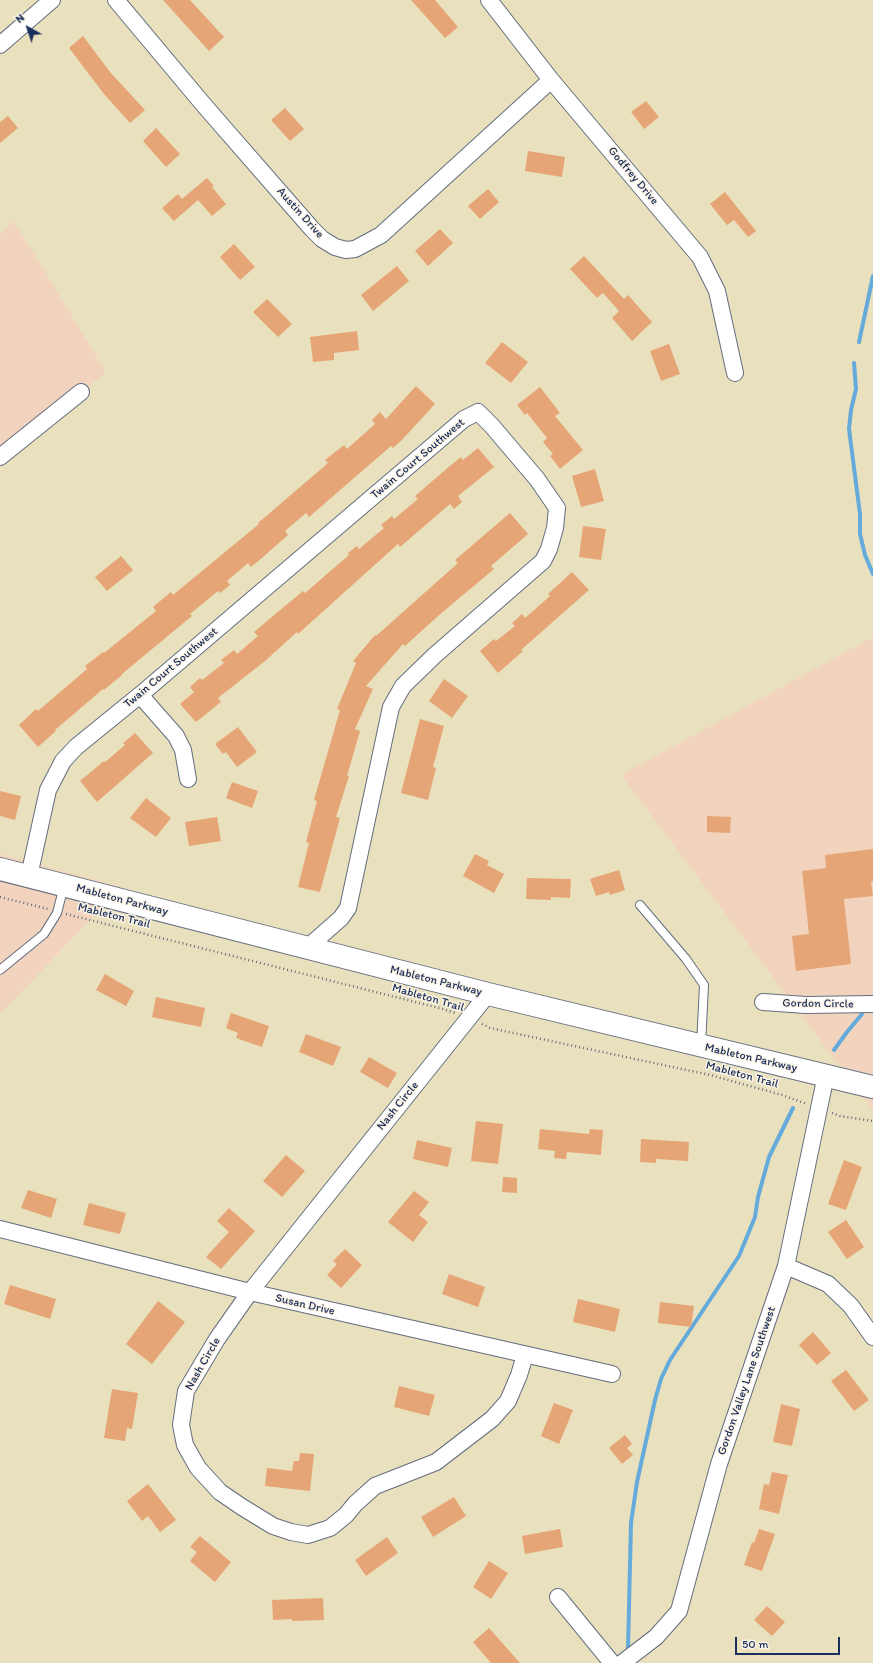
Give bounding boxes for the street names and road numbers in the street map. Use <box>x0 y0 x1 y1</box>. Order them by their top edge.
street label: Godfrey Drive <box>605 144 661 208</box>
street label: Austin Drive <box>273 185 327 241</box>
street label: Twain Court Southwest <box>368 415 468 503</box>
street label: Twain Court Southwest <box>121 624 221 712</box>
street label: Mableton Parkway <box>75 881 169 919</box>
street label: Mableton Trail <box>76 900 152 932</box>
street label: Mableton Parkway <box>388 963 484 999</box>
street label: Mableton Trail <box>390 981 466 1015</box>
street label: Gordon Circle <box>782 996 854 1012</box>
street label: Mableton Parkway <box>703 1040 799 1076</box>
street label: Mableton Trail <box>704 1058 780 1092</box>
street label: Nash Circle <box>374 1079 422 1133</box>
street label: Susan Drive <box>274 1291 336 1319</box>
street label: Gordon Valley Lane Southwest <box>715 1305 779 1457</box>
street label: Nash Circle <box>182 1335 224 1393</box>

